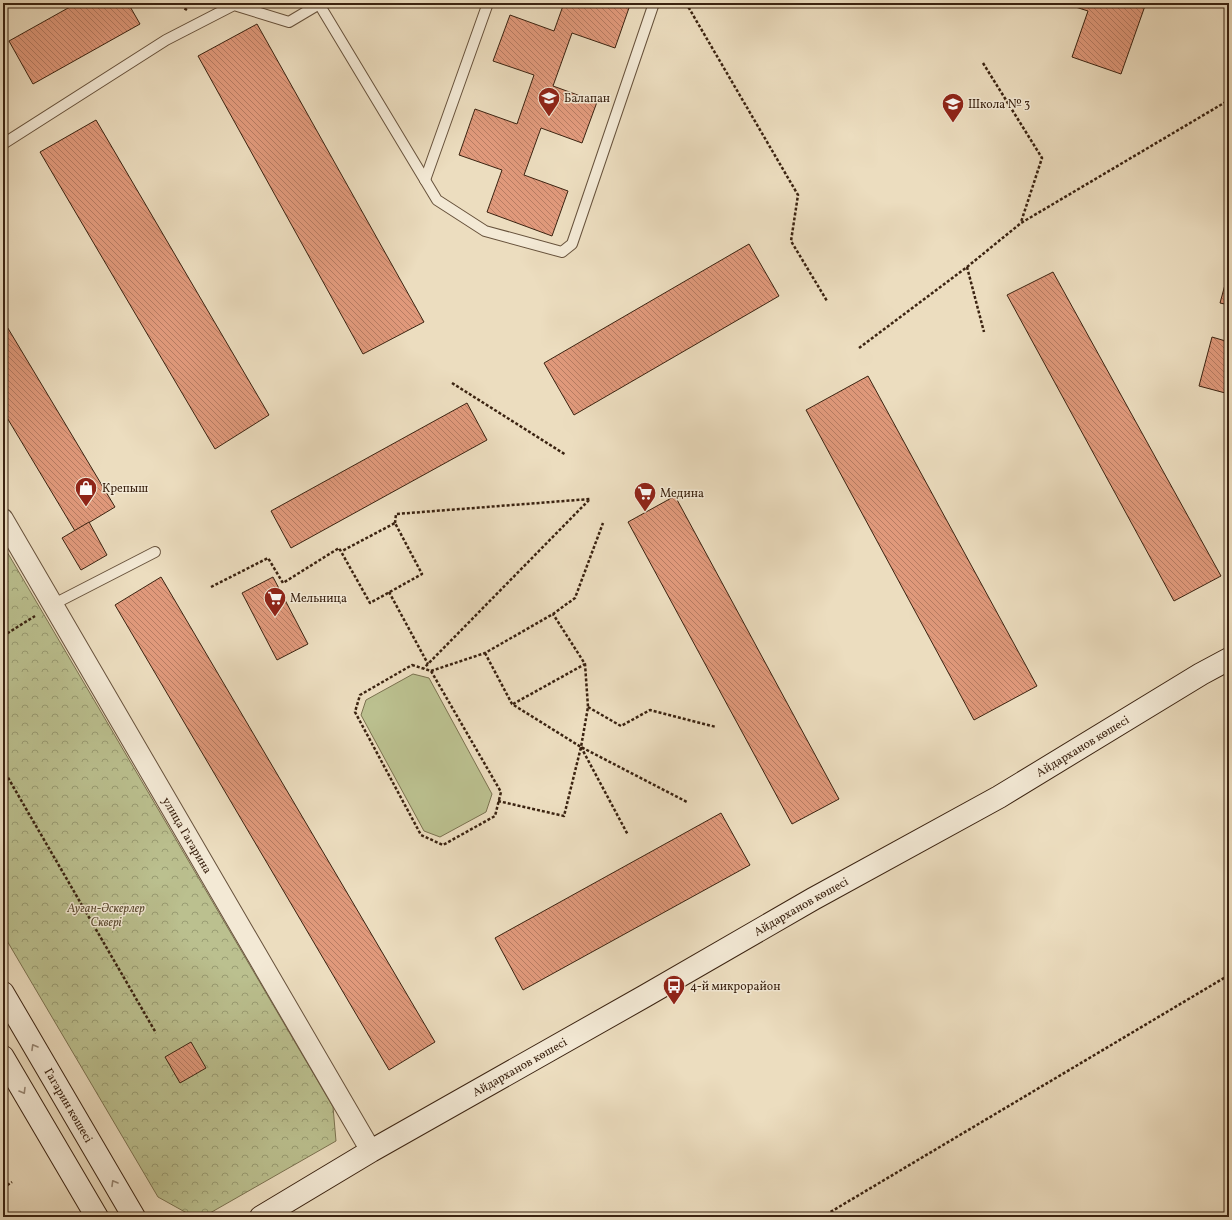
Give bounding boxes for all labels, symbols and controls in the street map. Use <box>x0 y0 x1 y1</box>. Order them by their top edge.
school or university icon: Балапан <box>536 85 562 118</box>
place label: Балапан <box>564 91 610 107</box>
school or university icon: Школа № 3 <box>940 91 966 124</box>
place label: Школа № 3 <box>968 97 1030 113</box>
shop icon: Крепыш <box>73 475 99 508</box>
supermarket icon: Медина <box>632 480 658 513</box>
place label: Крепыш <box>102 481 148 497</box>
place label: Медина <box>660 486 704 502</box>
supermarket icon: Мельница <box>262 585 288 618</box>
place label: Мельница <box>290 591 347 607</box>
street label: Айдарханов көшесі <box>1033 712 1133 782</box>
street label: улица Гагарина <box>158 795 215 877</box>
street label: Айдарханов көшесі <box>751 874 852 940</box>
park label: Ауған-Әскерлер Сквері <box>66 901 145 931</box>
bus stop icon: 4-й микрорайон <box>661 973 687 1006</box>
place label: 4-й микрорайон <box>690 979 780 995</box>
street label: Айдарханов көшесі <box>470 1034 571 1101</box>
one-way arrow <box>32 1044 39 1051</box>
street label: Гагарин көшесі <box>40 1065 96 1146</box>
one-way arrow <box>18 1087 25 1094</box>
one-way arrow <box>112 1180 119 1187</box>

